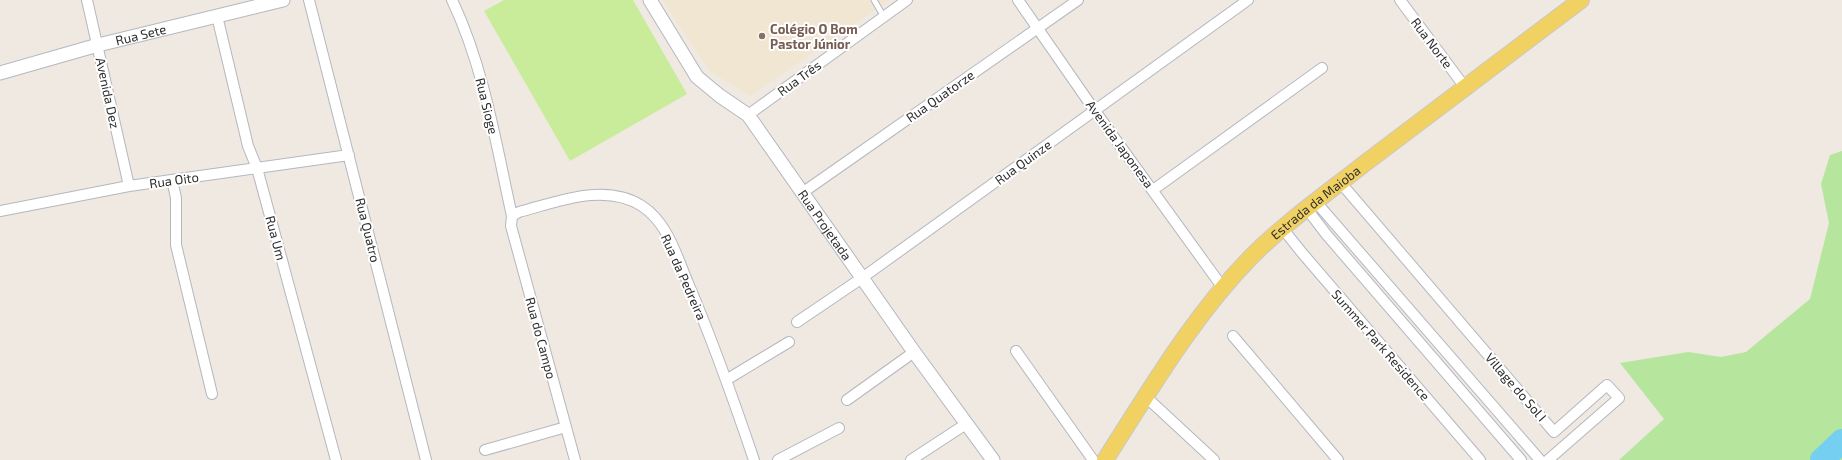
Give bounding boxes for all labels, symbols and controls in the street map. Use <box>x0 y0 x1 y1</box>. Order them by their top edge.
street label: Rua Norte <box>1408 15 1456 71</box>
street label: Rua Sete <box>114 21 168 48</box>
place label: Colégio O Bom Pastor Júnior <box>770 21 858 52</box>
marker: Colégio O Bom Pastor Júnior <box>757 31 767 41</box>
street label: Avenida Dez <box>93 56 123 130</box>
street label: Rua Três <box>774 57 824 99</box>
street label: Rua Quatorze <box>903 67 977 125</box>
street label: Rua Sioge <box>472 76 502 136</box>
street label: Avenida Japonesa <box>1083 97 1157 191</box>
street label: Rua Quinze <box>992 136 1054 188</box>
street label: Estrada da Maioba <box>1267 162 1363 243</box>
street label: Rua Oito <box>148 169 200 191</box>
street label: Rua Projetada <box>795 186 855 263</box>
street label: Rua Quatro <box>352 196 384 264</box>
street label: Rua Um <box>262 214 290 262</box>
street label: Rua da Pedreira <box>658 231 710 323</box>
street label: Summer Park Residence <box>1328 286 1434 404</box>
street label: Rua do Campo <box>522 295 560 381</box>
street label: Village do Sol I <box>1482 350 1550 424</box>

